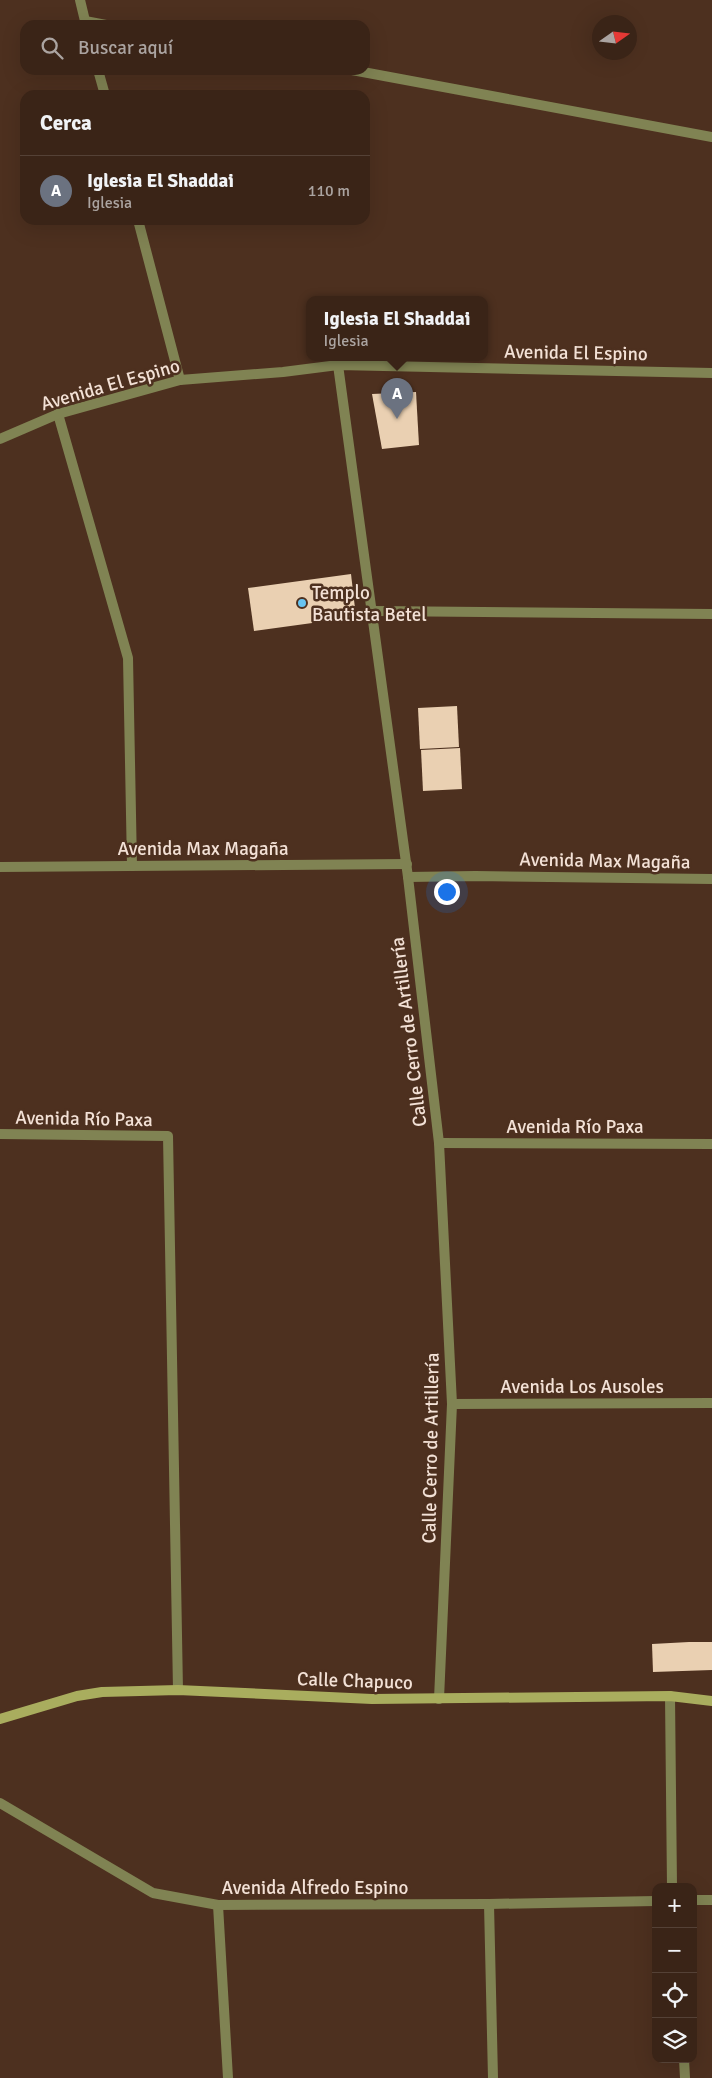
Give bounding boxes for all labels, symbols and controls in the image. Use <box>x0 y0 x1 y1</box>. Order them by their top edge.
north arrow <box>592 15 637 60</box>
search box <box>20 20 370 75</box>
icon: search <box>38 34 66 62</box>
text: Buscar aquí <box>78 36 173 60</box>
text: Cerca <box>40 110 92 136</box>
text: Iglesia El Shaddai <box>87 169 234 193</box>
text: A <box>51 181 61 201</box>
text: 110 m <box>308 181 350 201</box>
text: Iglesia <box>87 193 132 213</box>
popup <box>306 296 488 361</box>
text: Iglesia El Shaddai <box>324 307 471 331</box>
text: Iglesia <box>324 331 369 351</box>
street label: Avenida El Espino <box>504 340 648 366</box>
street label: Avenida El Espino <box>38 354 183 416</box>
pin: A <box>381 378 413 419</box>
place label: Templo Bautista Betel <box>312 581 427 627</box>
marker: Templo Bautista Betel <box>296 597 308 609</box>
street label: Avenida Max Magaña <box>117 837 289 861</box>
street label: Avenida Max Magaña <box>519 848 691 874</box>
your location <box>434 879 460 905</box>
street label: Calle Cerro de Artillería <box>385 936 433 1128</box>
street label: Avenida Río Paxa <box>15 1106 153 1132</box>
street label: Avenida Río Paxa <box>506 1115 644 1139</box>
street label: Calle Cerro de Artillería <box>417 1352 445 1544</box>
street label: Avenida Los Ausoles <box>500 1375 664 1399</box>
street label: Calle Chapuco <box>297 1667 413 1695</box>
street label: Avenida Alfredo Espino <box>222 1876 409 1900</box>
map controls <box>652 1883 697 2063</box>
button: + <box>652 1883 697 1928</box>
button: − <box>652 1928 697 1973</box>
button: locate <box>652 1973 697 2018</box>
button: layers <box>652 2018 697 2063</box>

